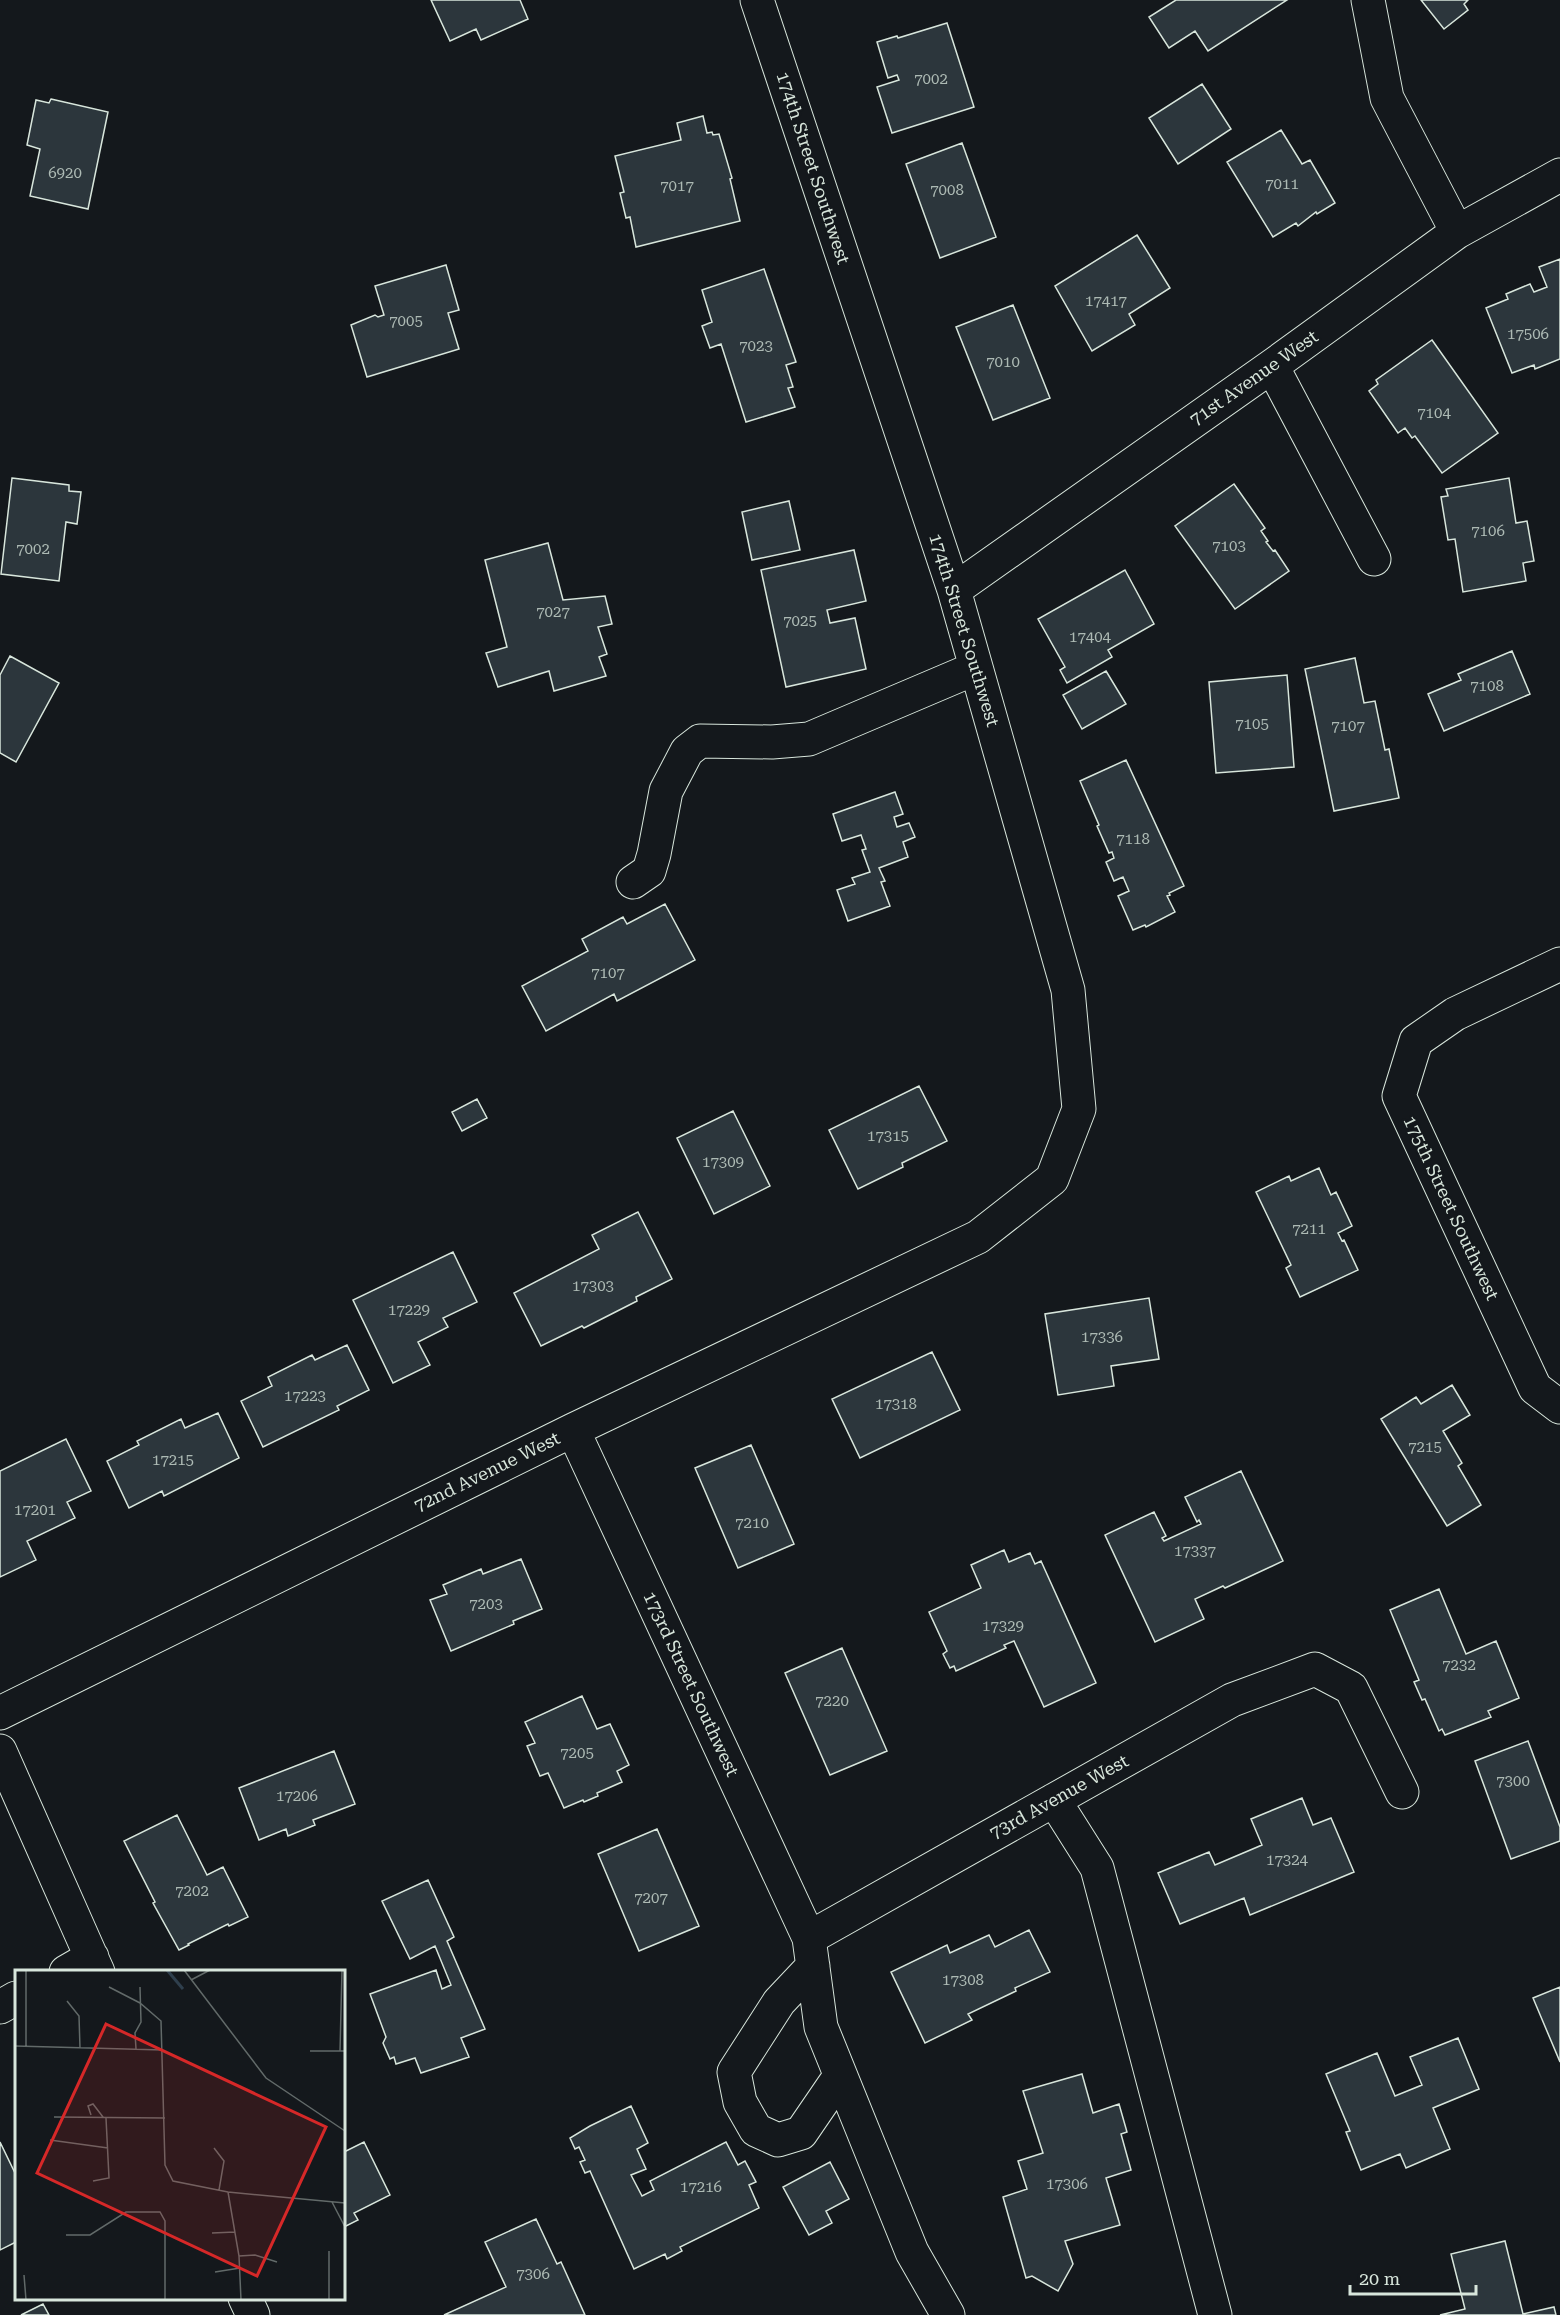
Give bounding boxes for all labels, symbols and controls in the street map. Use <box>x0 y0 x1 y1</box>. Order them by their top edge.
street label: 174th Street Southwest <box>772 69 855 267</box>
house number: 7002 <box>914 70 948 88</box>
house number: 6920 <box>48 164 82 182</box>
house number: 7011 <box>1265 175 1299 193</box>
house number: 7017 <box>660 177 694 195</box>
house number: 7008 <box>930 181 964 199</box>
house number: 17417 <box>1085 292 1127 310</box>
house number: 7005 <box>389 312 423 330</box>
street label: 71st Avenue West <box>1186 325 1322 430</box>
house number: 17506 <box>1507 325 1549 343</box>
house number: 7023 <box>739 337 773 355</box>
house number: 7010 <box>986 353 1020 371</box>
house number: 7104 <box>1417 404 1451 422</box>
house number: 7106 <box>1471 522 1505 540</box>
street label: 174th Street Southwest <box>925 531 1004 729</box>
house number: 7103 <box>1212 537 1246 555</box>
house number: 7002 <box>16 540 50 558</box>
house number: 7027 <box>536 603 570 621</box>
house number: 7025 <box>783 612 817 630</box>
house number: 17404 <box>1069 628 1112 646</box>
house number: 7108 <box>1470 677 1504 695</box>
house number: 7105 <box>1235 715 1269 733</box>
house number: 7107 <box>1331 717 1365 735</box>
house number: 7118 <box>1116 830 1150 848</box>
house number: 7107 <box>591 964 625 982</box>
street label: 175th Street Southwest <box>1399 1112 1504 1304</box>
house number: 17315 <box>867 1127 909 1145</box>
house number: 17309 <box>702 1153 744 1171</box>
house number: 7211 <box>1292 1220 1326 1238</box>
house number: 17303 <box>572 1277 614 1295</box>
house number: 17229 <box>388 1301 430 1319</box>
house number: 17336 <box>1081 1328 1123 1346</box>
house number: 17223 <box>284 1387 326 1405</box>
house number: 17318 <box>875 1395 917 1413</box>
street label: 72nd Avenue West <box>410 1427 563 1516</box>
house number: 7215 <box>1408 1438 1442 1456</box>
house number: 17215 <box>152 1451 194 1469</box>
house number: 17201 <box>14 1501 56 1519</box>
house number: 7210 <box>735 1514 769 1532</box>
house number: 17337 <box>1174 1542 1216 1560</box>
street label: 173rd Street Southwest <box>639 1588 744 1780</box>
house number: 7203 <box>469 1595 503 1613</box>
house number: 17329 <box>982 1617 1024 1635</box>
house number: 7232 <box>1442 1656 1476 1674</box>
house number: 7220 <box>815 1692 849 1710</box>
house number: 7205 <box>560 1744 594 1762</box>
street label: 73rd Avenue West <box>986 1750 1132 1843</box>
house number: 7300 <box>1496 1772 1530 1790</box>
house number: 17206 <box>276 1787 318 1805</box>
house number: 17324 <box>1266 1851 1309 1869</box>
house number: 7202 <box>175 1882 209 1900</box>
house number: 7207 <box>634 1889 668 1907</box>
inset map <box>15 1970 345 2300</box>
house number: 17308 <box>942 1971 984 1989</box>
house number: 17306 <box>1046 2175 1088 2193</box>
house number: 17216 <box>680 2178 722 2196</box>
scale bar <box>1350 2258 1476 2296</box>
house number: 7306 <box>516 2265 550 2283</box>
text: 20 m <box>1359 2268 1400 2289</box>

